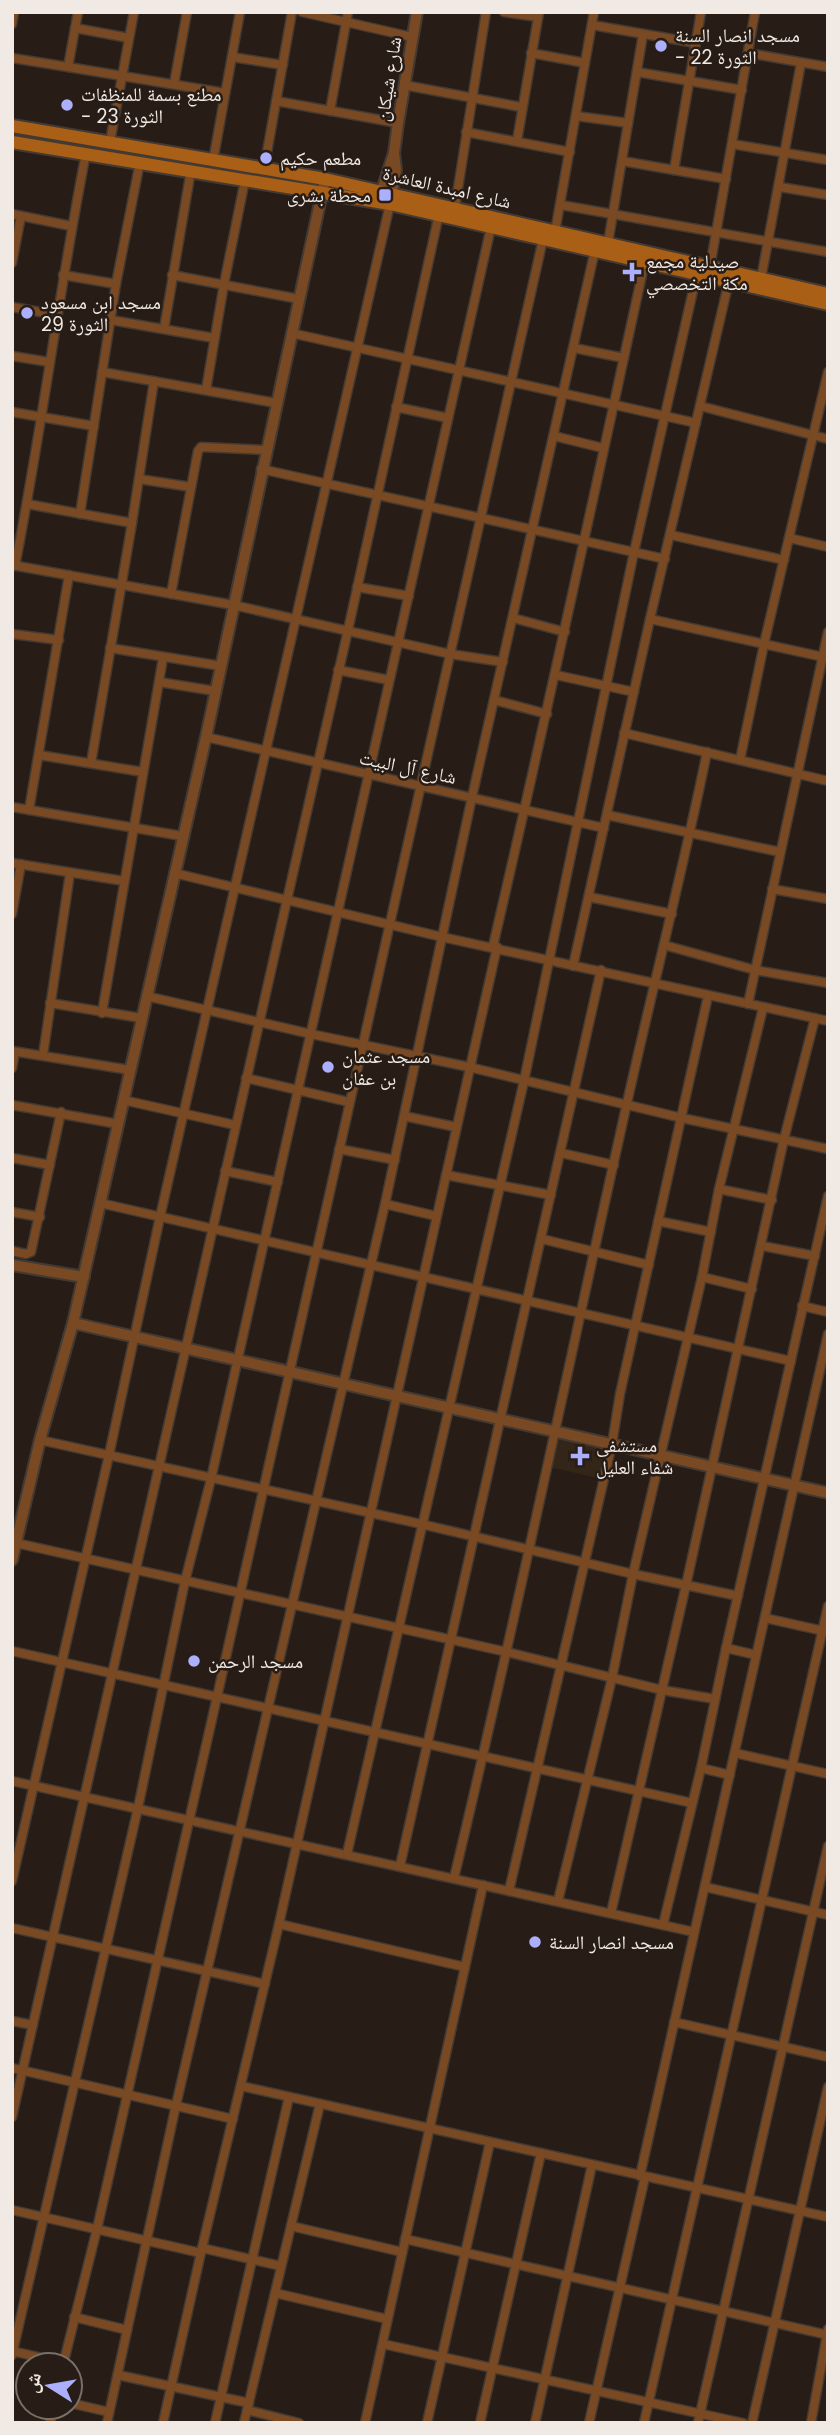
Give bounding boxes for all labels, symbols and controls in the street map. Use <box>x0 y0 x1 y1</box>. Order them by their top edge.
place label: مسجد انصار السنة - الثورة 22 <box>675 22 800 71</box>
street label: شارع شيكان <box>368 35 408 123</box>
marker: مسجد انصار السنة - الثورة 22 <box>653 38 669 54</box>
place label: مطنع بسمة للمنظفات - الثورة 23 <box>81 81 222 130</box>
marker: مطنع بسمة للمنظفات - الثورة 23 <box>59 97 75 113</box>
place label: مطعم حكيم <box>280 145 361 172</box>
marker: مطعم حكيم <box>258 150 274 166</box>
street label: شارع امبدة العاشرة <box>380 160 514 215</box>
place label: محطة بشرى <box>287 182 371 209</box>
marker: محطة بشرى <box>377 187 393 203</box>
place label: صيدلية مجمع مكة التخصصي <box>646 248 748 299</box>
marker: صيدلية مجمع مكة التخصصي <box>624 264 640 280</box>
place label: مسجد ابن مسعود الثورة 29 <box>41 289 161 338</box>
marker: مسجد ابن مسعود الثورة 29 <box>19 305 35 321</box>
street label: شارع آل البيت <box>357 744 459 791</box>
place label: مسجد عثمان بن عفان <box>342 1043 430 1092</box>
marker: مسجد عثمان بن عفان <box>320 1059 336 1075</box>
place label: مستشفى شفاء العليل <box>596 1432 673 1481</box>
marker: مستشفى شفاء العليل <box>570 1446 590 1466</box>
place label: مسجد الرحمن <box>208 1648 303 1675</box>
marker: مسجد الرحمن <box>186 1653 202 1669</box>
place label: مسجد انصار السنة <box>549 1929 674 1956</box>
marker: مسجد انصار السنة <box>527 1934 543 1950</box>
north arrow <box>14 2351 84 2421</box>
text: ش <box>18 2370 48 2395</box>

